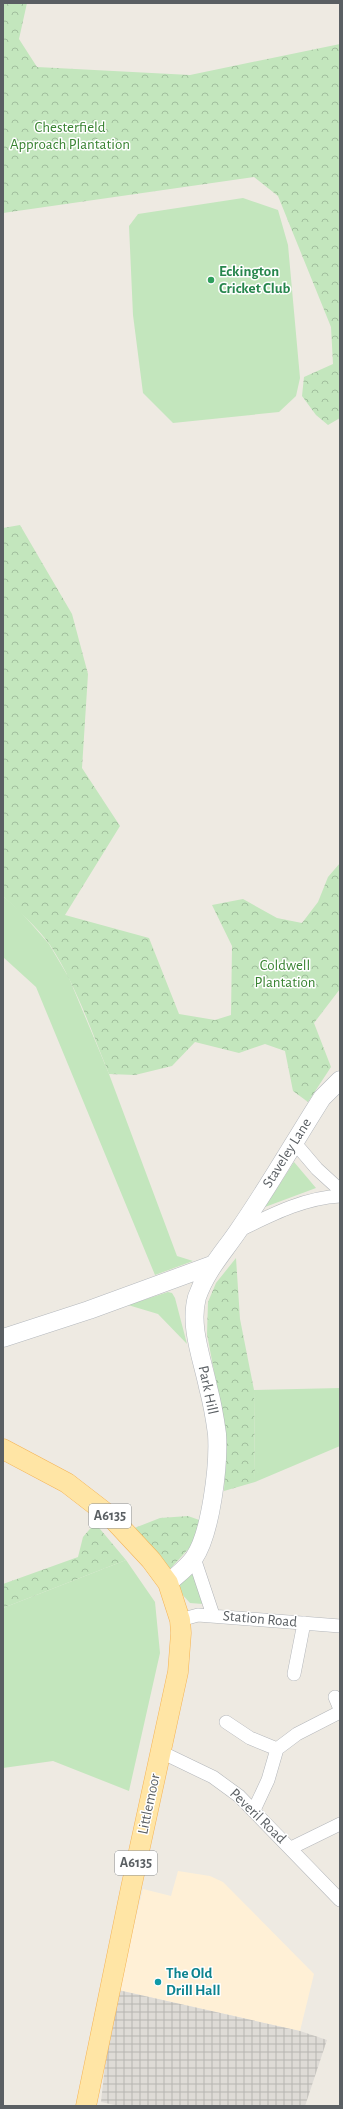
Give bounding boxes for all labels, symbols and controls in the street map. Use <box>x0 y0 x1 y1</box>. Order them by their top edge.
park label: Chesterfield Approach Plantation <box>10 120 130 152</box>
place label: Eckington Cricket Club <box>219 264 291 296</box>
marker: Eckington Cricket Club <box>206 275 216 285</box>
park label: Coldwell Plantation <box>254 958 316 990</box>
street label: Staveley Lane <box>260 1116 314 1190</box>
street label: Park Hill <box>196 1364 220 1416</box>
road number: A6135 <box>89 1504 131 1528</box>
street label: Station Road <box>222 1608 298 1630</box>
street label: Littlemoor <box>135 1772 163 1836</box>
street label: Peveril Road <box>227 1786 289 1846</box>
road number: A6135 <box>115 1851 157 1875</box>
place label: The Old Drill Hall <box>166 1966 220 1998</box>
marker: The Old Drill Hall <box>153 1977 163 1987</box>

